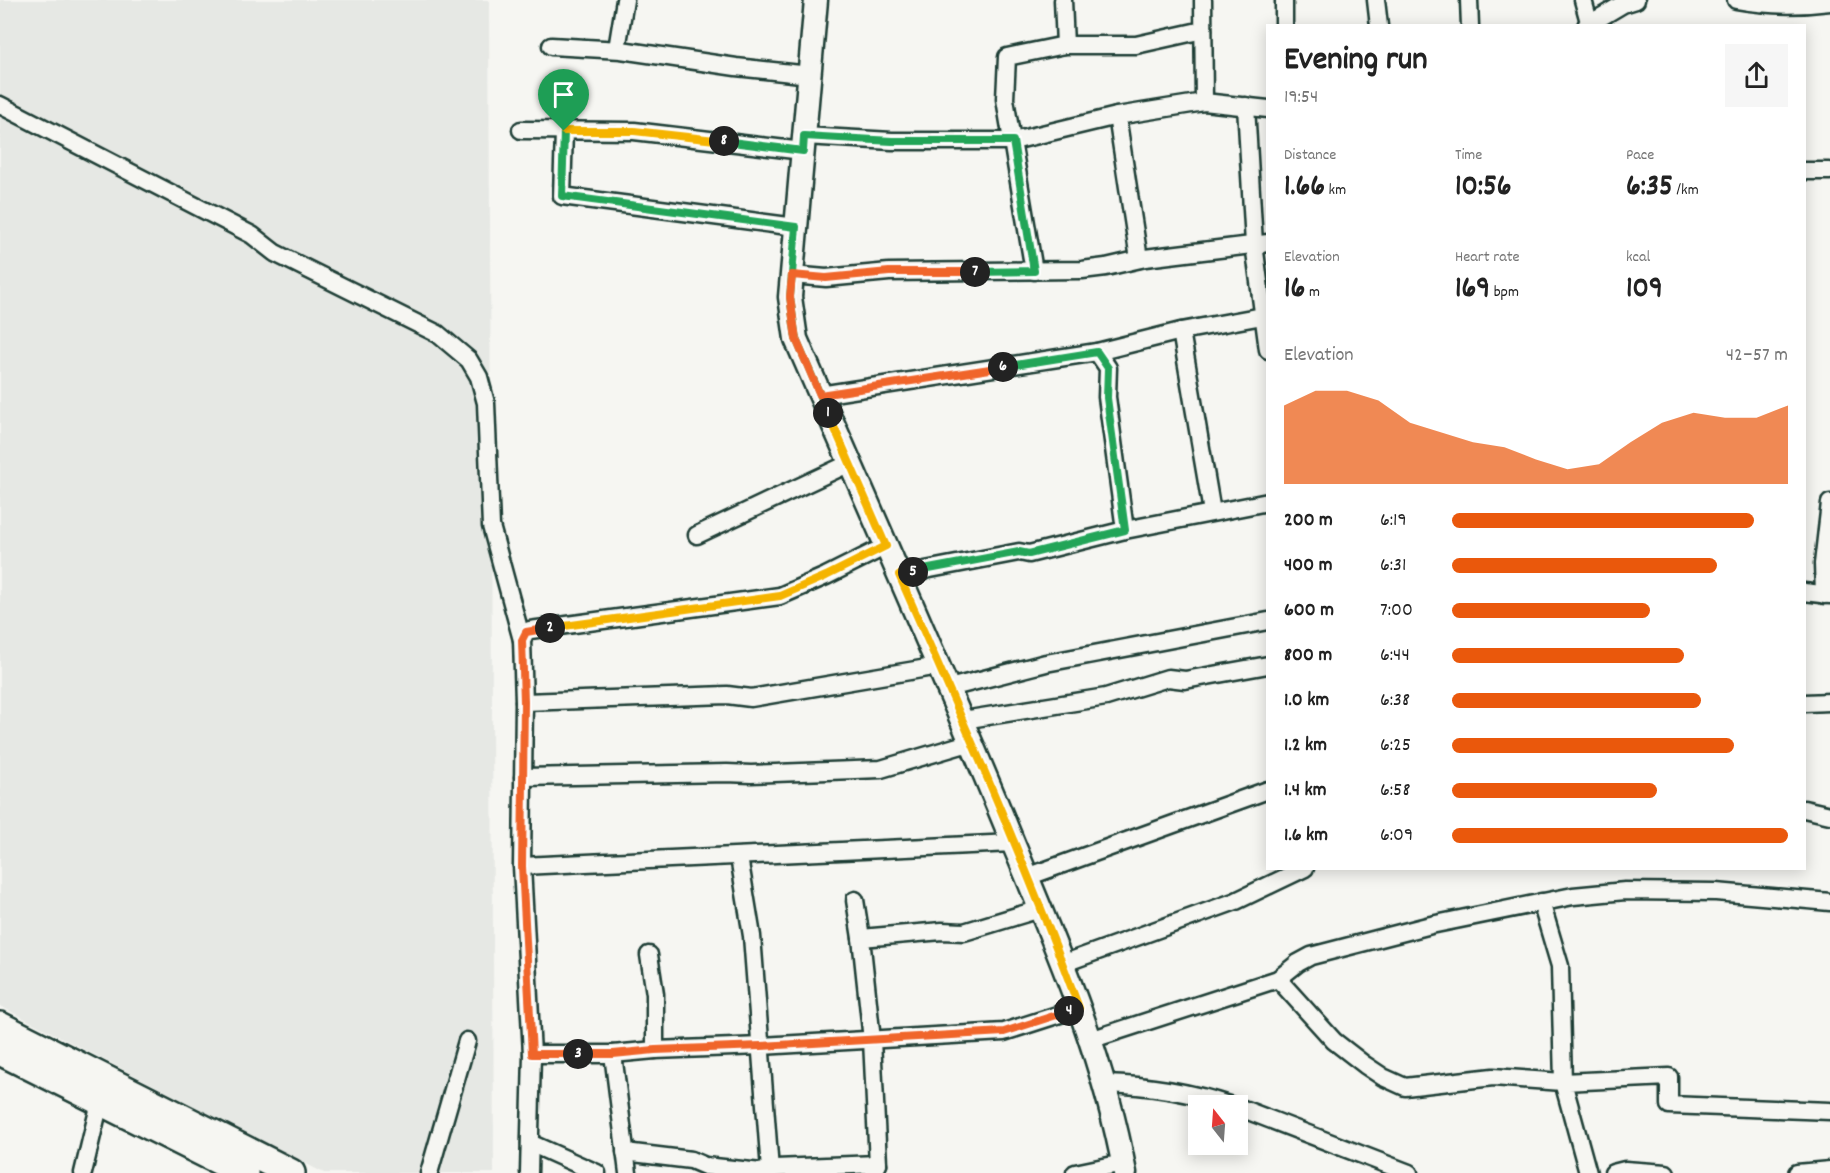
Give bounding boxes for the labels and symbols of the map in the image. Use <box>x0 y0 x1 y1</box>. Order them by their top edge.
pin <box>538 69 589 131</box>
pin: 8 <box>709 126 739 156</box>
pin: 7 <box>960 257 990 287</box>
pin: 6 <box>988 352 1018 382</box>
pin: 1 <box>813 398 843 428</box>
pin: 5 <box>898 557 928 587</box>
pin: 2 <box>535 613 565 643</box>
pin: 4 <box>1054 996 1084 1026</box>
pin: 3 <box>563 1039 593 1069</box>
north arrow <box>1188 1095 1248 1155</box>

